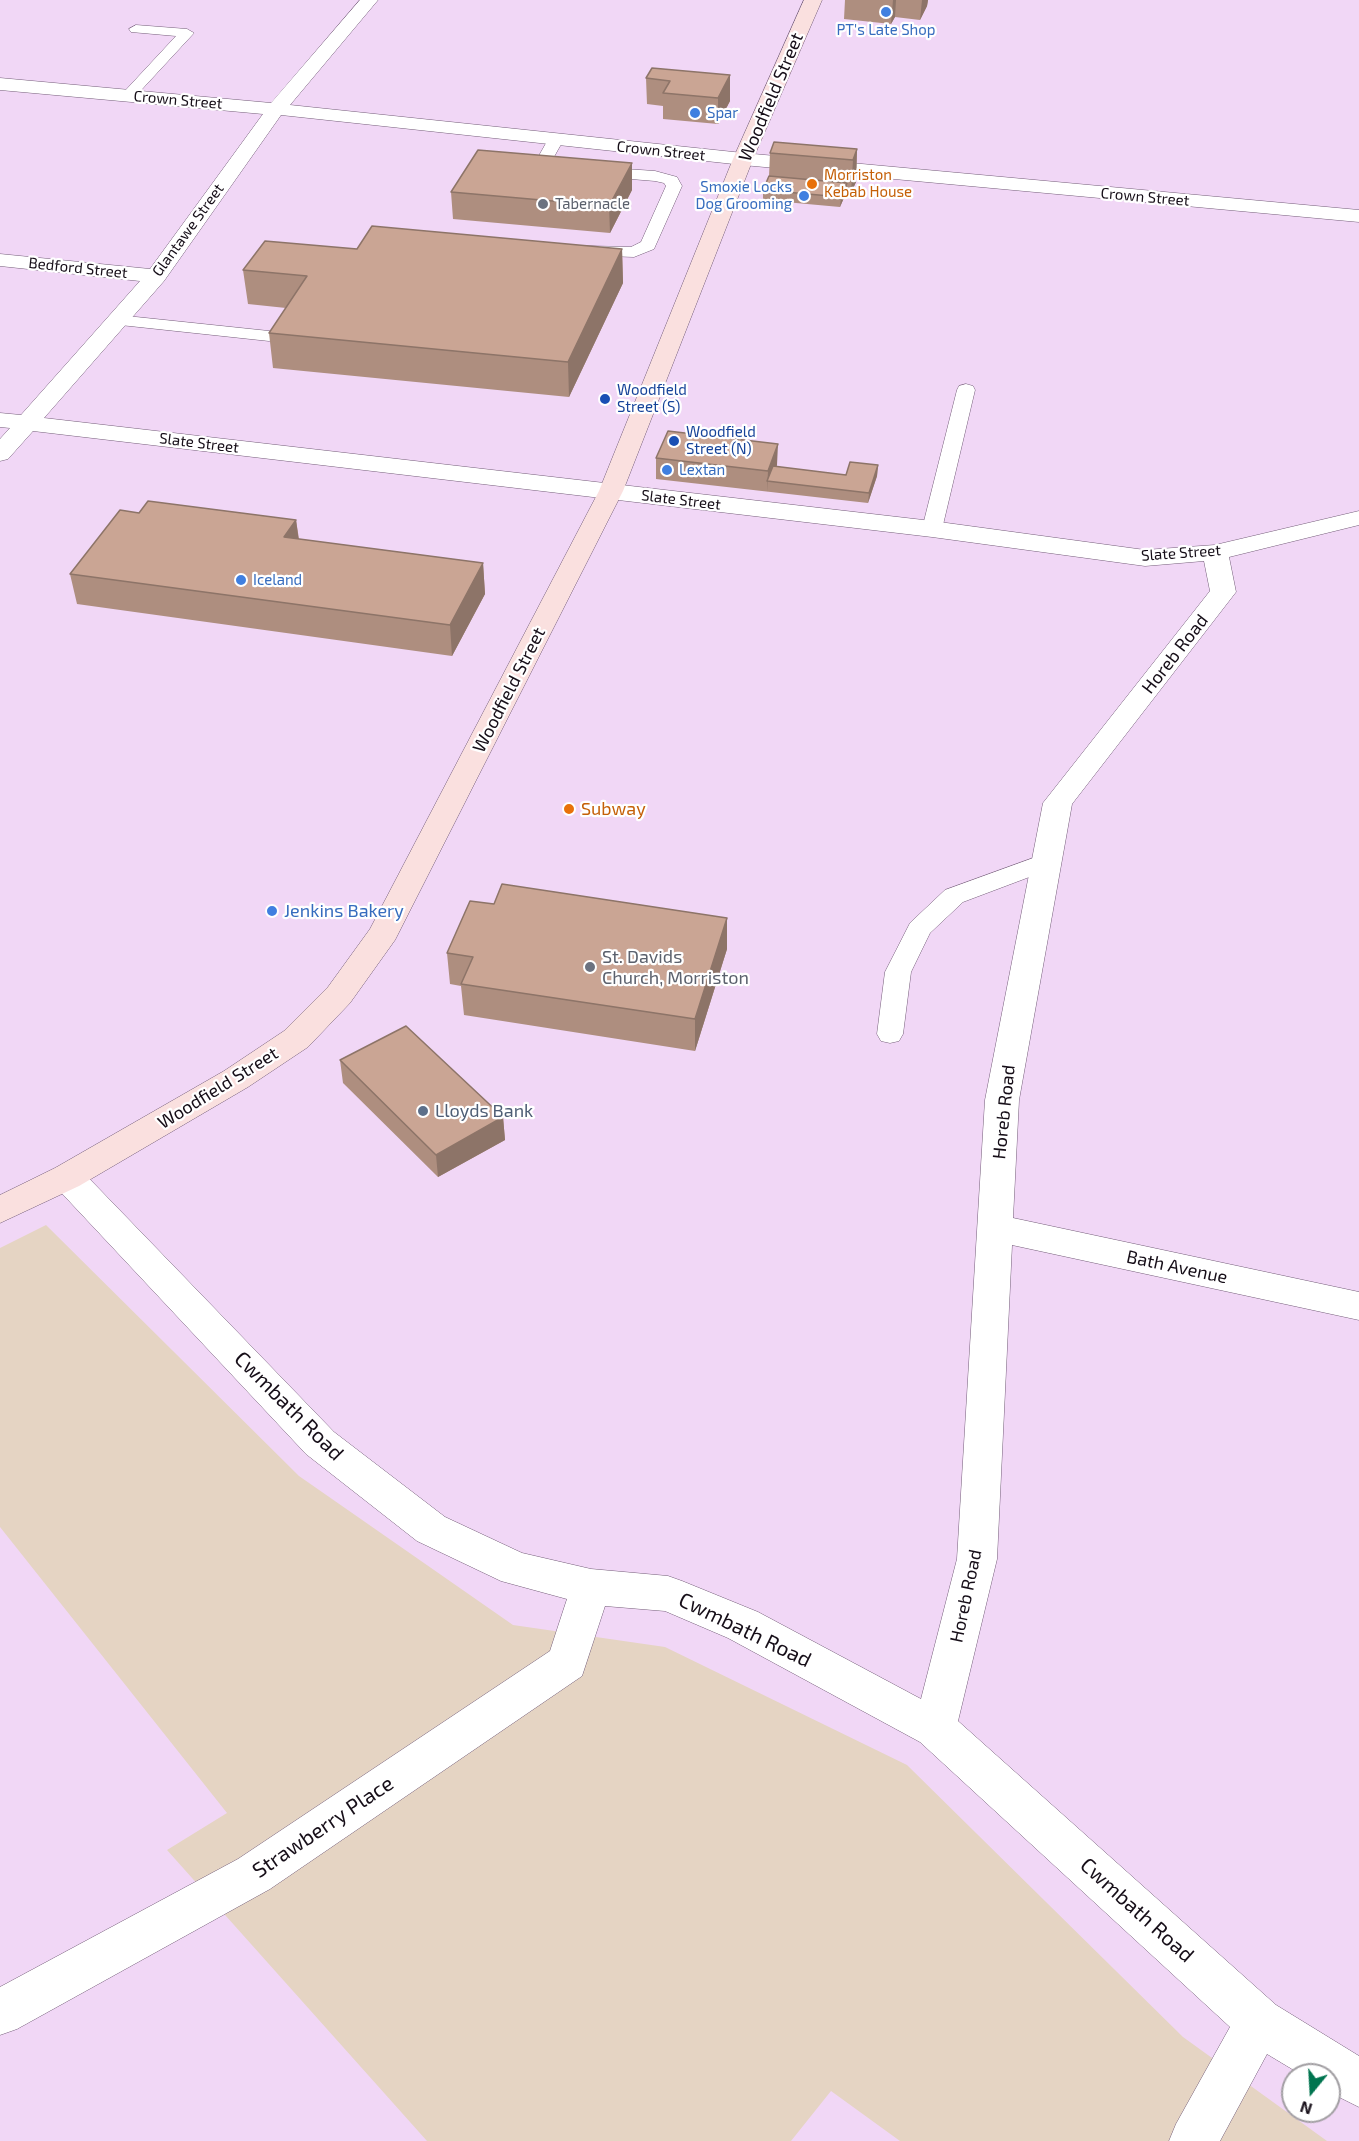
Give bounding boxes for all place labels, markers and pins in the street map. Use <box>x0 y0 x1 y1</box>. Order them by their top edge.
marker: PT's Late Shop <box>879 5 893 19</box>
place label: PT's Late Shop <box>836 21 936 39</box>
place label: Spar <box>707 104 738 122</box>
marker: Spar <box>688 106 702 120</box>
place label: Morriston Kebab House <box>824 166 912 201</box>
marker: Morriston Kebab House <box>805 177 819 191</box>
place label: Smoxie Locks Dog Grooming <box>696 178 792 213</box>
marker: Smoxie Locks Dog Grooming <box>797 189 811 203</box>
place label: Tabernacle <box>555 195 630 213</box>
marker: Tabernacle <box>536 197 550 211</box>
place label: Woodfield Street (S) <box>617 381 687 416</box>
marker: Woodfield Street (S) <box>598 392 612 406</box>
place label: Woodfield Street (N) <box>686 423 756 458</box>
marker: Woodfield Street (N) <box>667 434 681 448</box>
place label: Lextan <box>679 461 725 479</box>
marker: Lextan <box>660 463 674 477</box>
place label: Iceland <box>253 571 302 589</box>
marker: Iceland <box>234 573 248 587</box>
place label: Subway <box>581 798 646 820</box>
marker: Subway <box>562 802 576 816</box>
place label: Jenkins Bakery <box>284 900 404 922</box>
marker: Jenkins Bakery <box>265 904 279 918</box>
place label: St. Davids Church, Morriston <box>602 946 749 988</box>
marker: St. Davids Church, Morriston <box>583 960 597 974</box>
place label: Lloyds Bank <box>435 1100 533 1122</box>
marker: Lloyds Bank <box>416 1104 430 1118</box>

